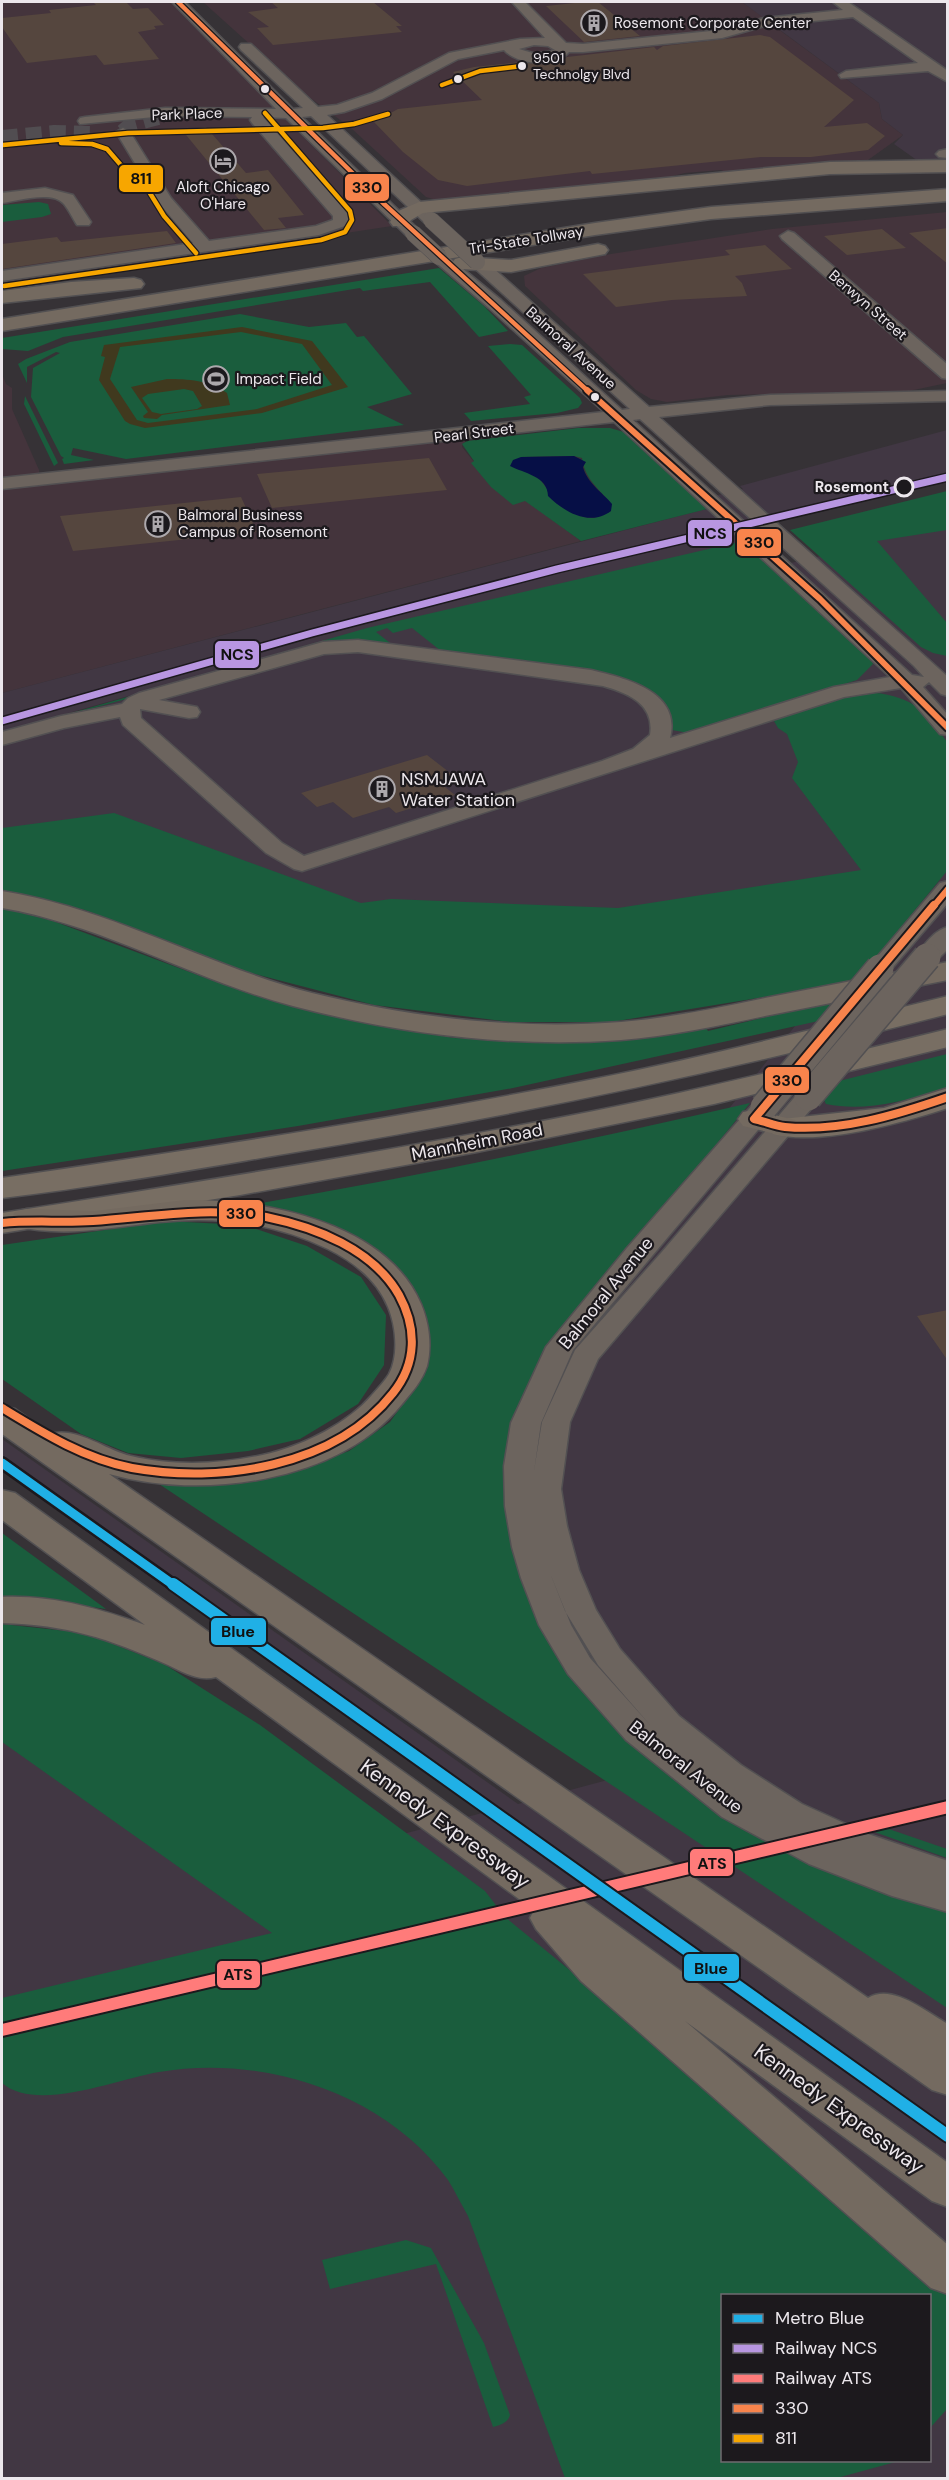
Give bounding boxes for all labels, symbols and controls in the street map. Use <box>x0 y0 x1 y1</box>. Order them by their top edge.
building icon: Rosemont Corporate Center <box>579 8 609 38</box>
place label: Rosemont Corporate Center <box>614 13 811 33</box>
place label: 9501 Technolgy Blvd <box>533 49 630 83</box>
marker: 9501 Technolgy Blvd <box>516 60 528 72</box>
unlabelled marker <box>452 73 464 85</box>
unlabelled marker <box>259 83 271 95</box>
street label: Park Place <box>151 103 223 125</box>
hotel icon: Aloft Chicago O'Hare <box>208 146 238 176</box>
line badge: 811 <box>118 164 164 193</box>
text: 811 <box>130 168 152 189</box>
line badge: 330 <box>344 173 390 202</box>
place label: Aloft Chicago O'Hare <box>176 177 270 214</box>
text: 330 <box>352 177 382 198</box>
street label: Tri-State Tollway <box>467 221 585 259</box>
street label: Berwyn Street <box>824 265 912 345</box>
street label: Balmoral Avenue <box>522 302 620 394</box>
sports icon: Impact Field <box>201 364 231 394</box>
place label: Impact Field <box>236 369 322 389</box>
unlabelled marker <box>589 391 601 403</box>
street label: Pearl Street <box>433 418 515 448</box>
place label: Rosemont <box>815 477 889 497</box>
marker: Rosemont <box>894 477 914 497</box>
place label: Balmoral Business Campus of Rosemont <box>178 505 328 542</box>
building icon: Balmoral Business Campus of Rosemont <box>143 509 173 539</box>
line badge: NCS <box>687 519 733 547</box>
text: NCS <box>693 523 727 544</box>
line badge: 330 <box>736 528 782 557</box>
text: 330 <box>744 532 774 553</box>
line badge: NCS <box>214 640 260 669</box>
text: NCS <box>220 644 254 665</box>
place label: NSMJAWA Water Station <box>401 767 515 812</box>
building icon: NSMJAWA Water Station <box>367 774 397 804</box>
line badge: 330 <box>764 1066 810 1094</box>
text: 330 <box>772 1070 802 1091</box>
street label: Mannheim Road <box>409 1118 545 1166</box>
line badge: 330 <box>218 1199 264 1228</box>
text: 330 <box>226 1203 256 1224</box>
street label: Balmoral Avenue <box>553 1232 659 1354</box>
line badge: Blue <box>210 1617 267 1646</box>
text: Blue <box>221 1621 255 1642</box>
street label: Balmoral Avenue <box>624 1715 748 1819</box>
street label: Kennedy Expressway <box>354 1753 536 1895</box>
line badge: ATS <box>689 1848 734 1877</box>
text: ATS <box>697 1853 727 1874</box>
line badge: Blue <box>683 1953 740 1982</box>
text: Blue <box>694 1958 728 1979</box>
line badge: ATS <box>216 1960 261 1989</box>
text: ATS <box>223 1964 253 1985</box>
street label: Kennedy Expressway <box>748 2038 930 2180</box>
legend <box>721 2294 931 2462</box>
text: Metro Blue <box>775 2306 864 2330</box>
text: Railway NCS <box>775 2336 877 2360</box>
text: Railway ATS <box>775 2366 872 2390</box>
text: 330 <box>775 2396 809 2420</box>
text: 811 <box>775 2426 797 2450</box>

